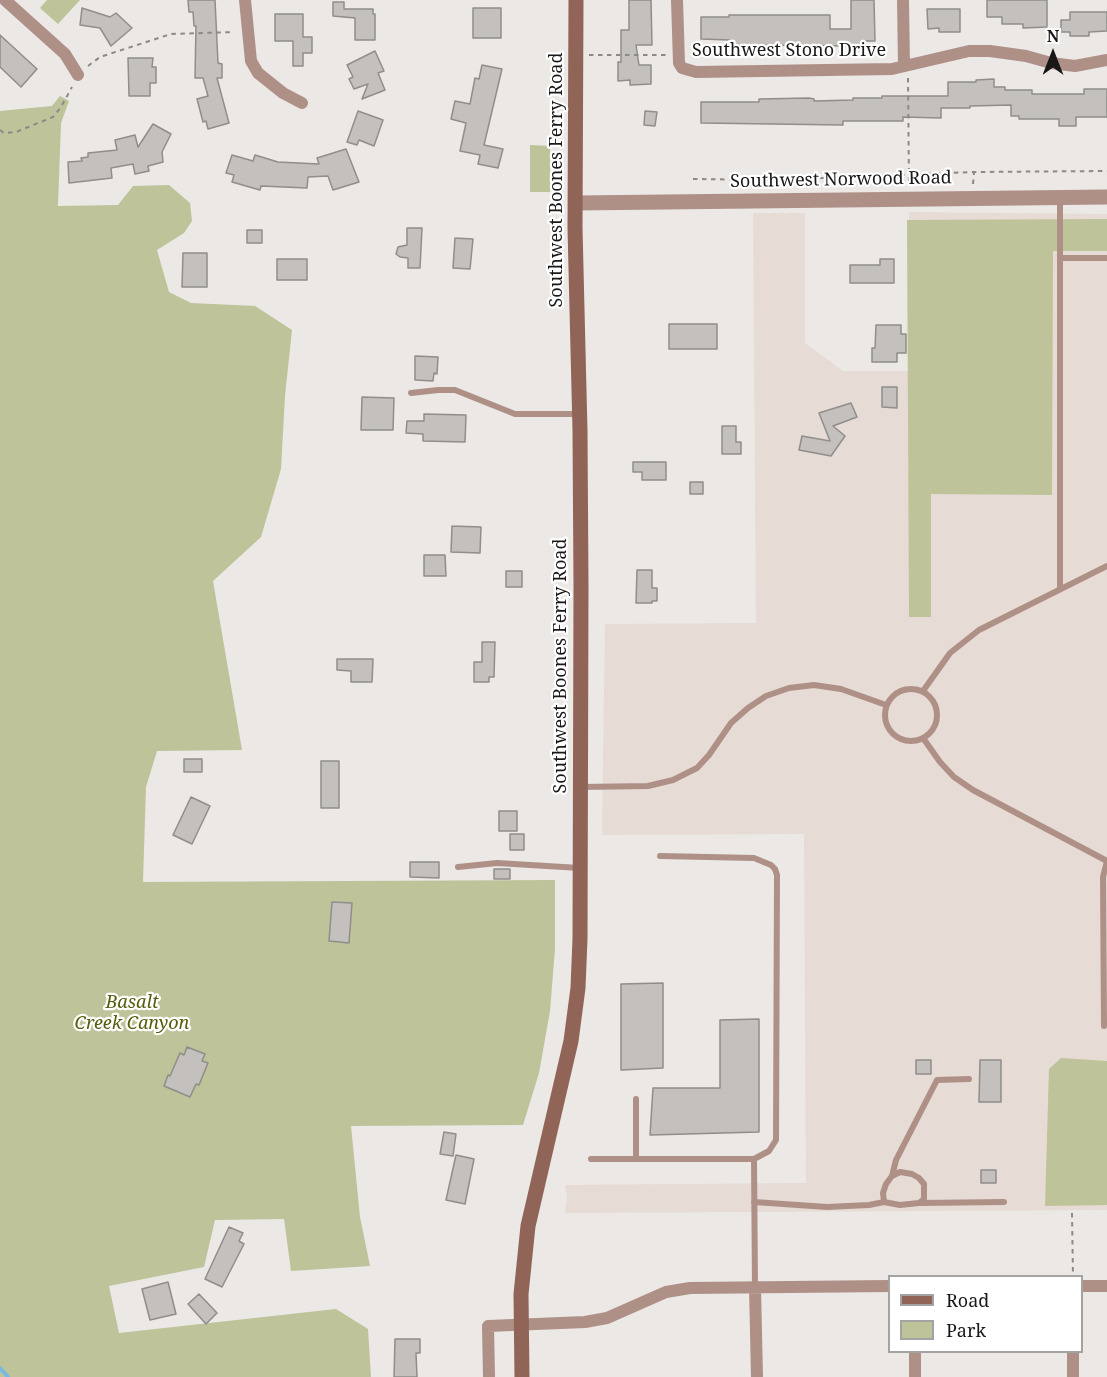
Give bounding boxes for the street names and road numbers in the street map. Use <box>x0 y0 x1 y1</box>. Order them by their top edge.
street label: Southwest Stono Drive <box>692 40 886 62</box>
street label: Southwest Boones Ferry Road <box>546 53 568 307</box>
street label: Southwest Norwood Road <box>730 167 952 193</box>
street label: Southwest Boones Ferry Road <box>550 539 572 793</box>

